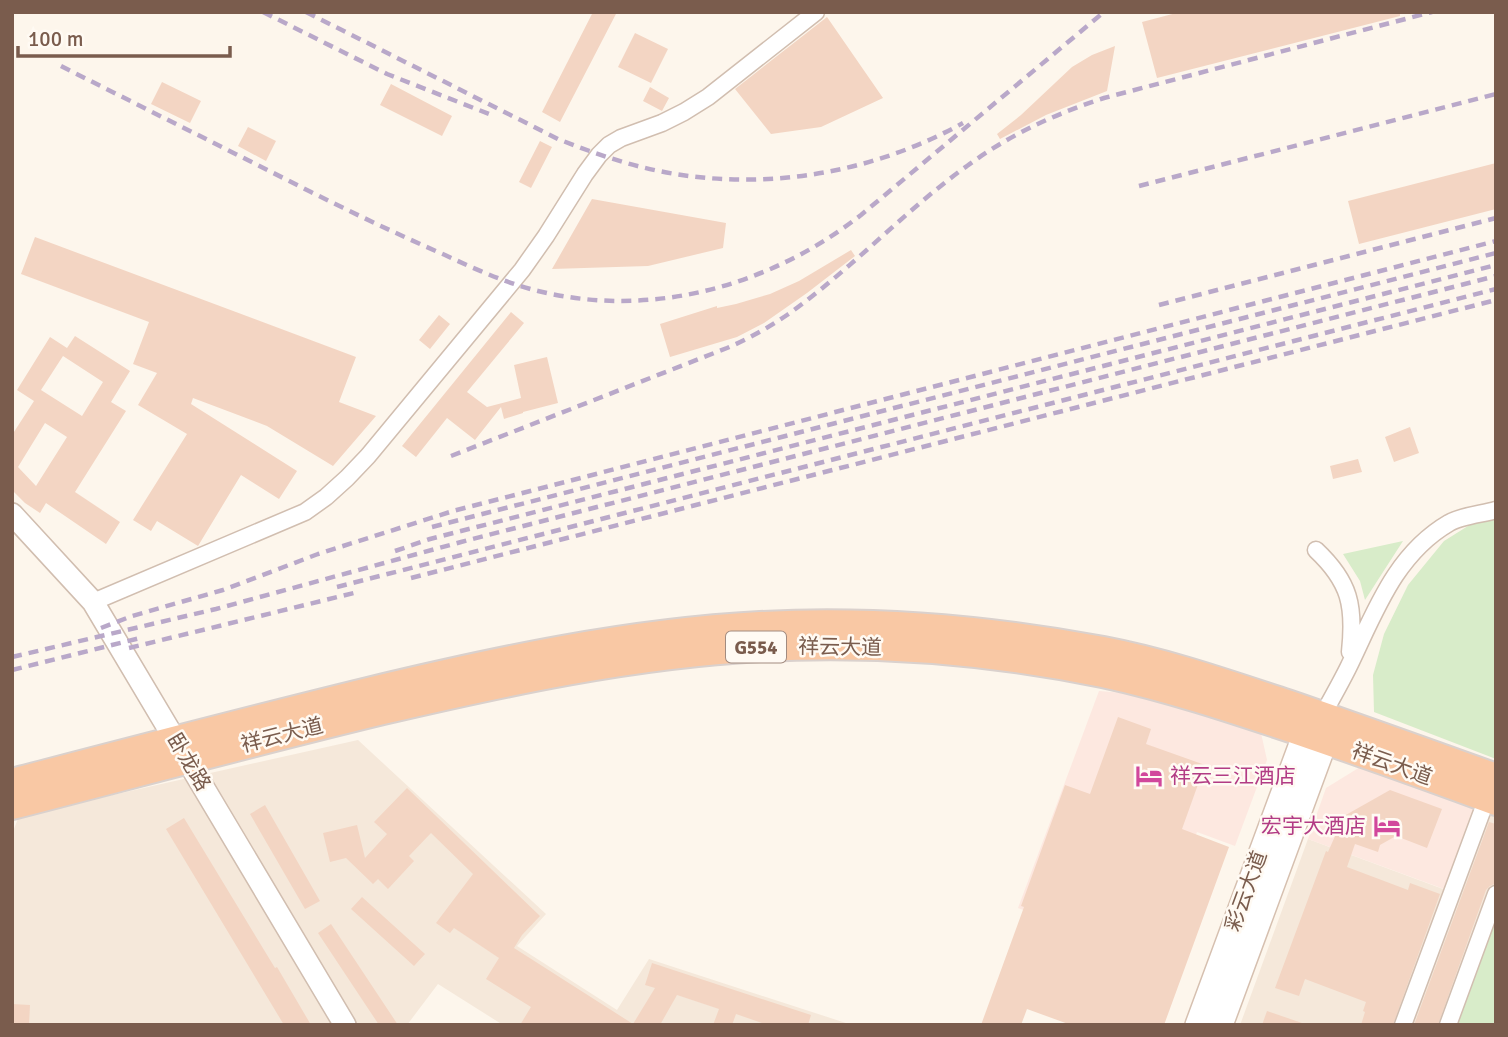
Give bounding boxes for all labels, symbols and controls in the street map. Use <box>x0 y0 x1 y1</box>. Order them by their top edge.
scale bar <box>18 14 229 58</box>
text: 100 m <box>28 26 83 52</box>
road number: G554 <box>726 632 786 662</box>
street label: 祥云大道 <box>798 633 882 661</box>
street label: 祥云大道 <box>238 712 326 758</box>
street label: 卧龙路 <box>162 728 216 796</box>
street label: 祥云大道 <box>1348 737 1436 791</box>
hotel icon: 祥云三江酒店 <box>1134 761 1164 791</box>
place label: 祥云三江酒店 <box>1170 763 1296 789</box>
hotel icon: 宏宇大酒店 <box>1372 811 1402 841</box>
place label: 宏宇大酒店 <box>1261 813 1366 839</box>
street label: 彩云大道 <box>1219 847 1273 935</box>

